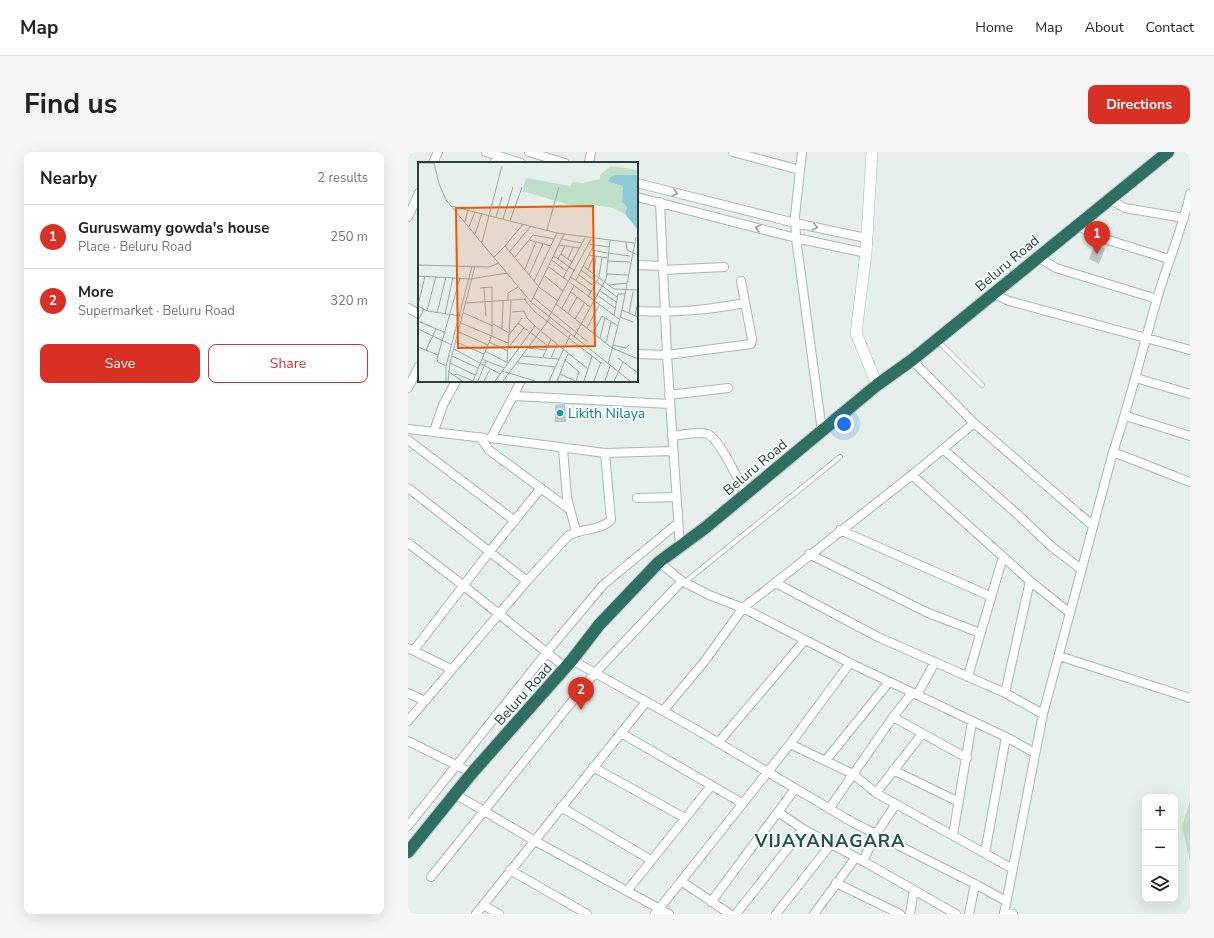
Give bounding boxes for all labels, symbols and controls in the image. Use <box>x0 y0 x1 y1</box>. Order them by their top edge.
text: Map <box>20 15 58 41</box>
text: Home <box>975 18 1013 37</box>
text: Map <box>1035 18 1063 37</box>
text: About <box>1085 18 1124 37</box>
text: Contact <box>1146 18 1194 37</box>
text: Find us <box>24 85 118 123</box>
button: Directions <box>1088 85 1190 124</box>
inset map <box>418 162 638 382</box>
text: Nearby <box>40 167 97 190</box>
text: 2 results <box>317 169 368 187</box>
one-way arrow <box>671 188 678 197</box>
text: Guruswamy gowda's house <box>78 218 269 238</box>
pin: 1 <box>1084 221 1110 254</box>
one-way arrow <box>811 223 818 231</box>
one-way arrow <box>755 224 762 233</box>
text: 1 <box>49 228 57 246</box>
text: 250 m <box>330 228 368 246</box>
street label: Beluru Road <box>971 231 1043 296</box>
text: Place · Beluru Road <box>78 238 192 256</box>
text: More <box>78 282 114 302</box>
text: 2 <box>49 292 57 310</box>
text: 320 m <box>330 292 368 310</box>
text: Supermarket · Beluru Road <box>78 302 235 320</box>
button: Save <box>40 344 200 383</box>
button: Share <box>208 344 368 383</box>
place label: Likith Nilaya <box>568 404 645 423</box>
marker: Likith Nilaya <box>555 408 565 418</box>
your location <box>834 414 854 434</box>
street label: Beluru Road <box>719 435 791 500</box>
street label: Beluru Road <box>490 659 557 730</box>
pin: 2 <box>568 677 594 710</box>
map controls <box>1142 794 1178 902</box>
button: + <box>1142 794 1178 830</box>
district label: VIJAYANAGARA <box>754 829 905 853</box>
button: − <box>1142 830 1178 866</box>
button: layers <box>1142 866 1178 902</box>

